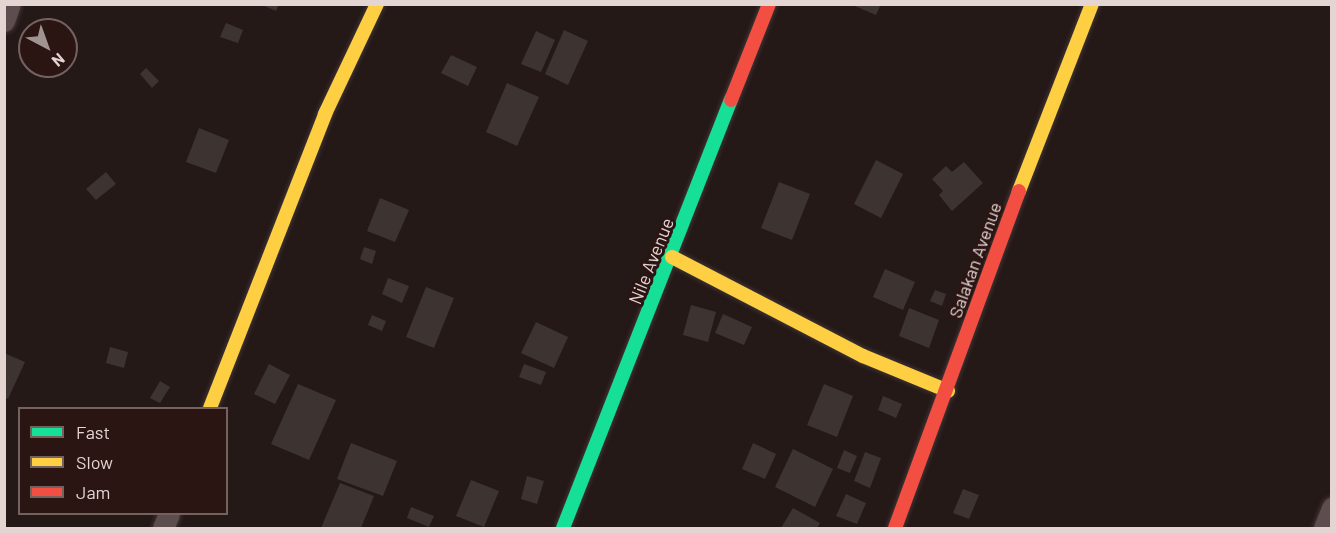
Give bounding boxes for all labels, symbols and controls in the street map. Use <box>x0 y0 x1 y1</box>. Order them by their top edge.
north arrow <box>18 18 78 78</box>
text: N <box>49 50 69 71</box>
street label: Salakan Avenue <box>944 199 1006 321</box>
street label: Nile Avenue <box>624 215 678 307</box>
legend <box>18 407 228 515</box>
text: Fast <box>76 421 110 443</box>
text: Slow <box>76 451 113 473</box>
text: Jam <box>76 481 110 503</box>

